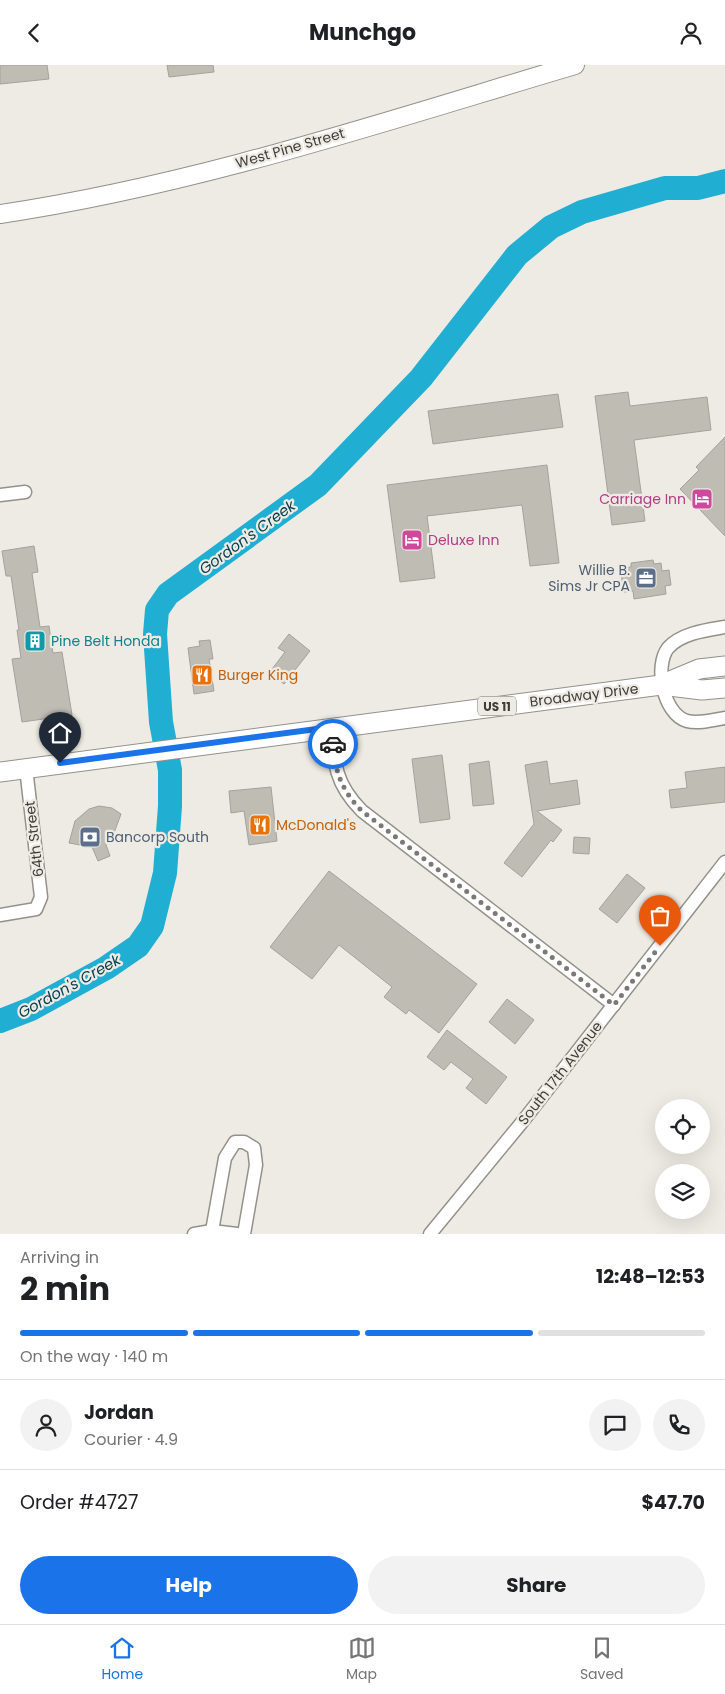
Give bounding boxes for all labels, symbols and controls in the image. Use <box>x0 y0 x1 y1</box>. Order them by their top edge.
text: Munchgo <box>309 17 416 48</box>
icon: back <box>20 19 48 47</box>
icon: person <box>677 19 705 47</box>
street label: West Pine Street <box>233 123 347 173</box>
hotel icon: Carriage Inn <box>690 487 714 511</box>
place label: Carriage Inn <box>599 489 686 509</box>
water label: Gordon's Creek <box>195 494 300 579</box>
hotel icon: Deluxe Inn <box>400 528 424 552</box>
place label: Deluxe Inn <box>428 530 499 550</box>
place label: Willie B. Sims Jr CPA <box>548 560 630 596</box>
office icon: Willie B. Sims Jr CPA <box>634 566 658 590</box>
building icon: Pine Belt Honda <box>23 629 47 653</box>
place label: Pine Belt Honda <box>51 631 160 651</box>
restaurant icon: Burger King <box>190 663 214 687</box>
place label: Burger King <box>218 665 298 685</box>
street label: Broadway Drive <box>529 678 640 712</box>
road number: US 11 <box>478 696 516 715</box>
pin <box>39 712 81 763</box>
icon: home <box>46 719 74 747</box>
courier <box>308 719 358 769</box>
icon: car <box>319 730 347 758</box>
street label: 64th Street <box>19 800 49 878</box>
restaurant icon: McDonald's <box>248 813 272 837</box>
place label: McDonald's <box>276 815 356 835</box>
bank icon: Bancorp South <box>78 825 102 849</box>
place label: Bancorp South <box>106 827 209 847</box>
pin <box>639 895 681 946</box>
icon: bag <box>646 902 674 930</box>
water label: Gordon's Creek <box>14 948 125 1023</box>
street label: South 17th Avenue <box>513 1017 607 1129</box>
map controls <box>655 1099 710 1219</box>
button: locate <box>655 1099 710 1154</box>
button: layers <box>655 1164 710 1219</box>
text: Arriving in <box>20 1246 99 1269</box>
text: 12:48–12:53 <box>596 1263 705 1290</box>
text: 2 min <box>20 1266 110 1311</box>
text: On the way · 140 m <box>20 1345 168 1368</box>
button: person <box>20 1399 72 1451</box>
text: Jordan <box>84 1399 154 1426</box>
button: chat <box>589 1399 641 1451</box>
button: phone <box>653 1399 705 1451</box>
text: Courier · 4.9 <box>84 1428 178 1451</box>
text: Order #4727 <box>20 1489 138 1516</box>
text: $47.70 <box>642 1489 705 1516</box>
button: Help <box>20 1556 358 1614</box>
button: Share <box>368 1556 705 1614</box>
tab: Home <box>101 1634 143 1685</box>
tab: Map <box>346 1634 377 1685</box>
tab: Saved <box>580 1634 624 1685</box>

